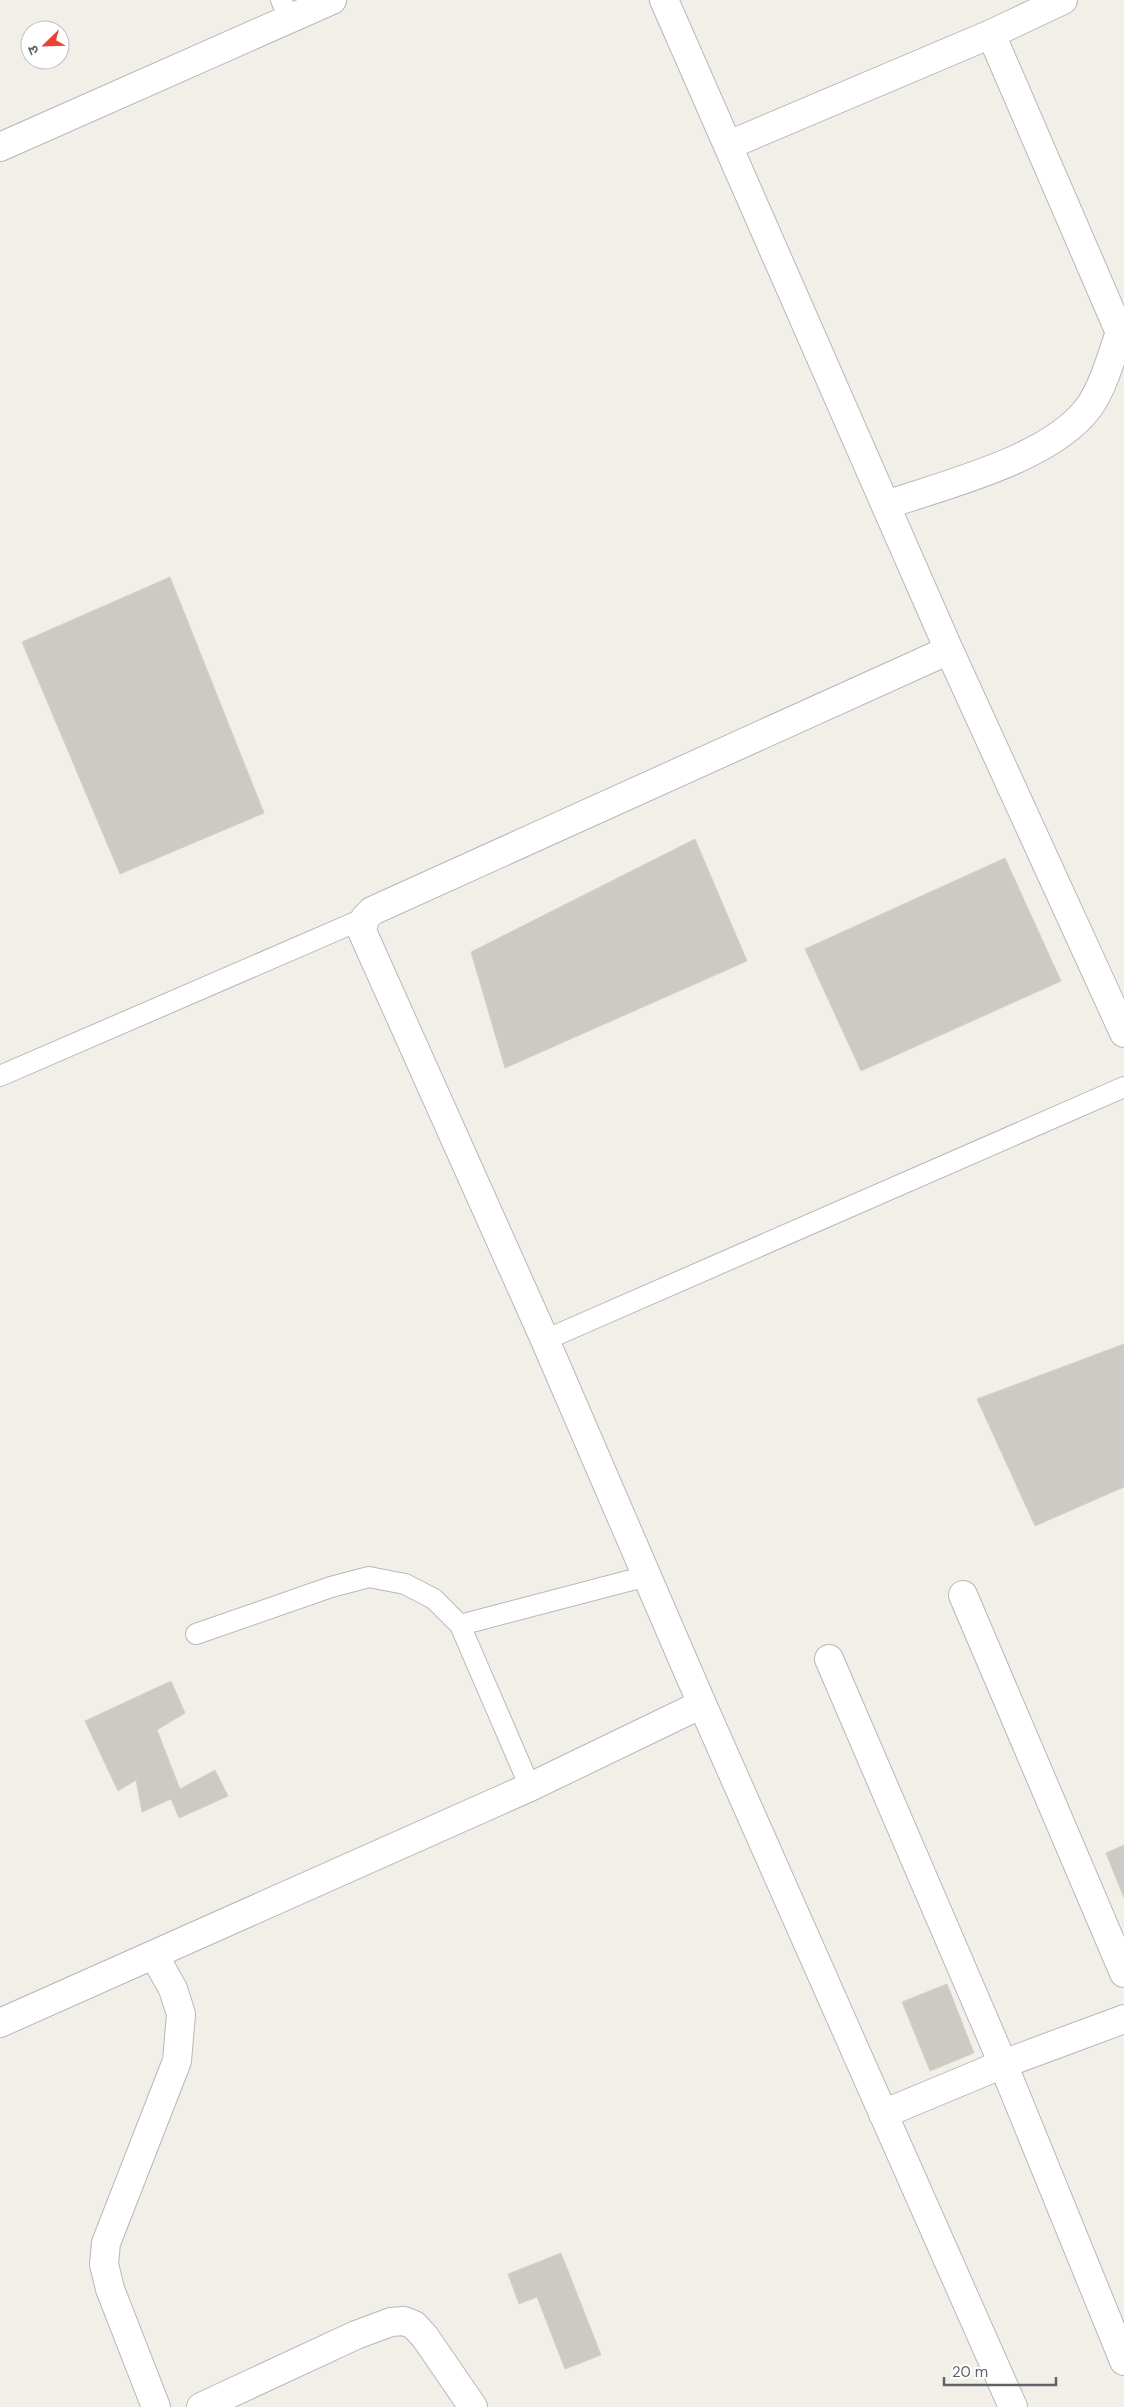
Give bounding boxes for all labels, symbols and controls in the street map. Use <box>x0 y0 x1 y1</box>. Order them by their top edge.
north arrow <box>20 20 70 70</box>
text: उ <box>23 42 43 57</box>
scale bar <box>944 2354 1056 2386</box>
text: 20 m <box>952 2362 988 2382</box>

